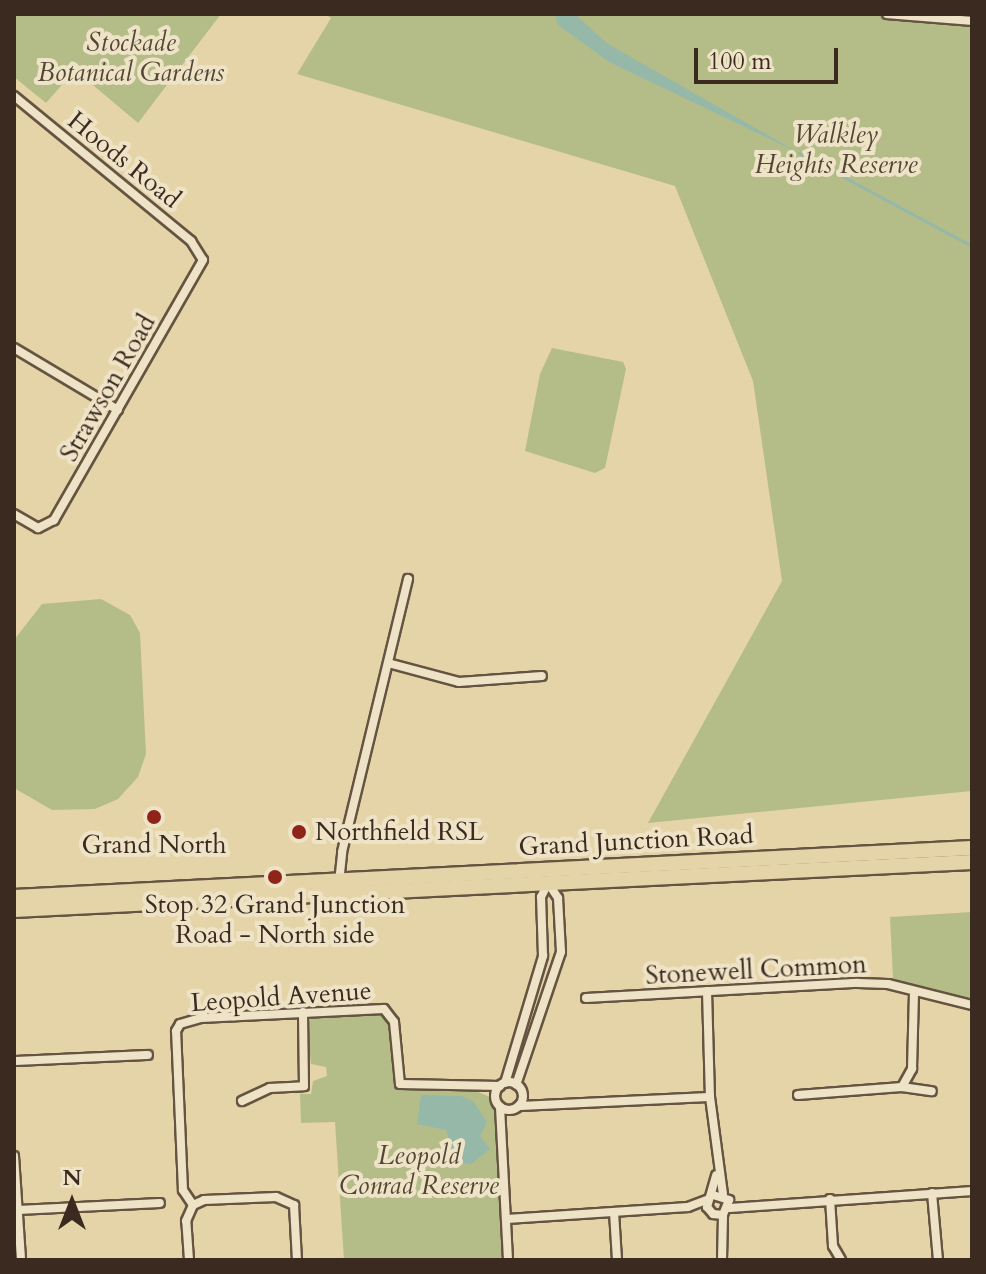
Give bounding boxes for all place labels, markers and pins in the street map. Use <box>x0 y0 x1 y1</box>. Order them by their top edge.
marker: Grand North <box>145 808 163 826</box>
place label: Northfield RSL <box>315 816 484 848</box>
marker: Northfield RSL <box>290 823 308 841</box>
place label: Grand North <box>81 829 227 861</box>
marker: Stop 32 Grand Junction Road - North side <box>266 868 284 886</box>
place label: Stop 32 Grand Junction Road - North side <box>145 889 405 950</box>

